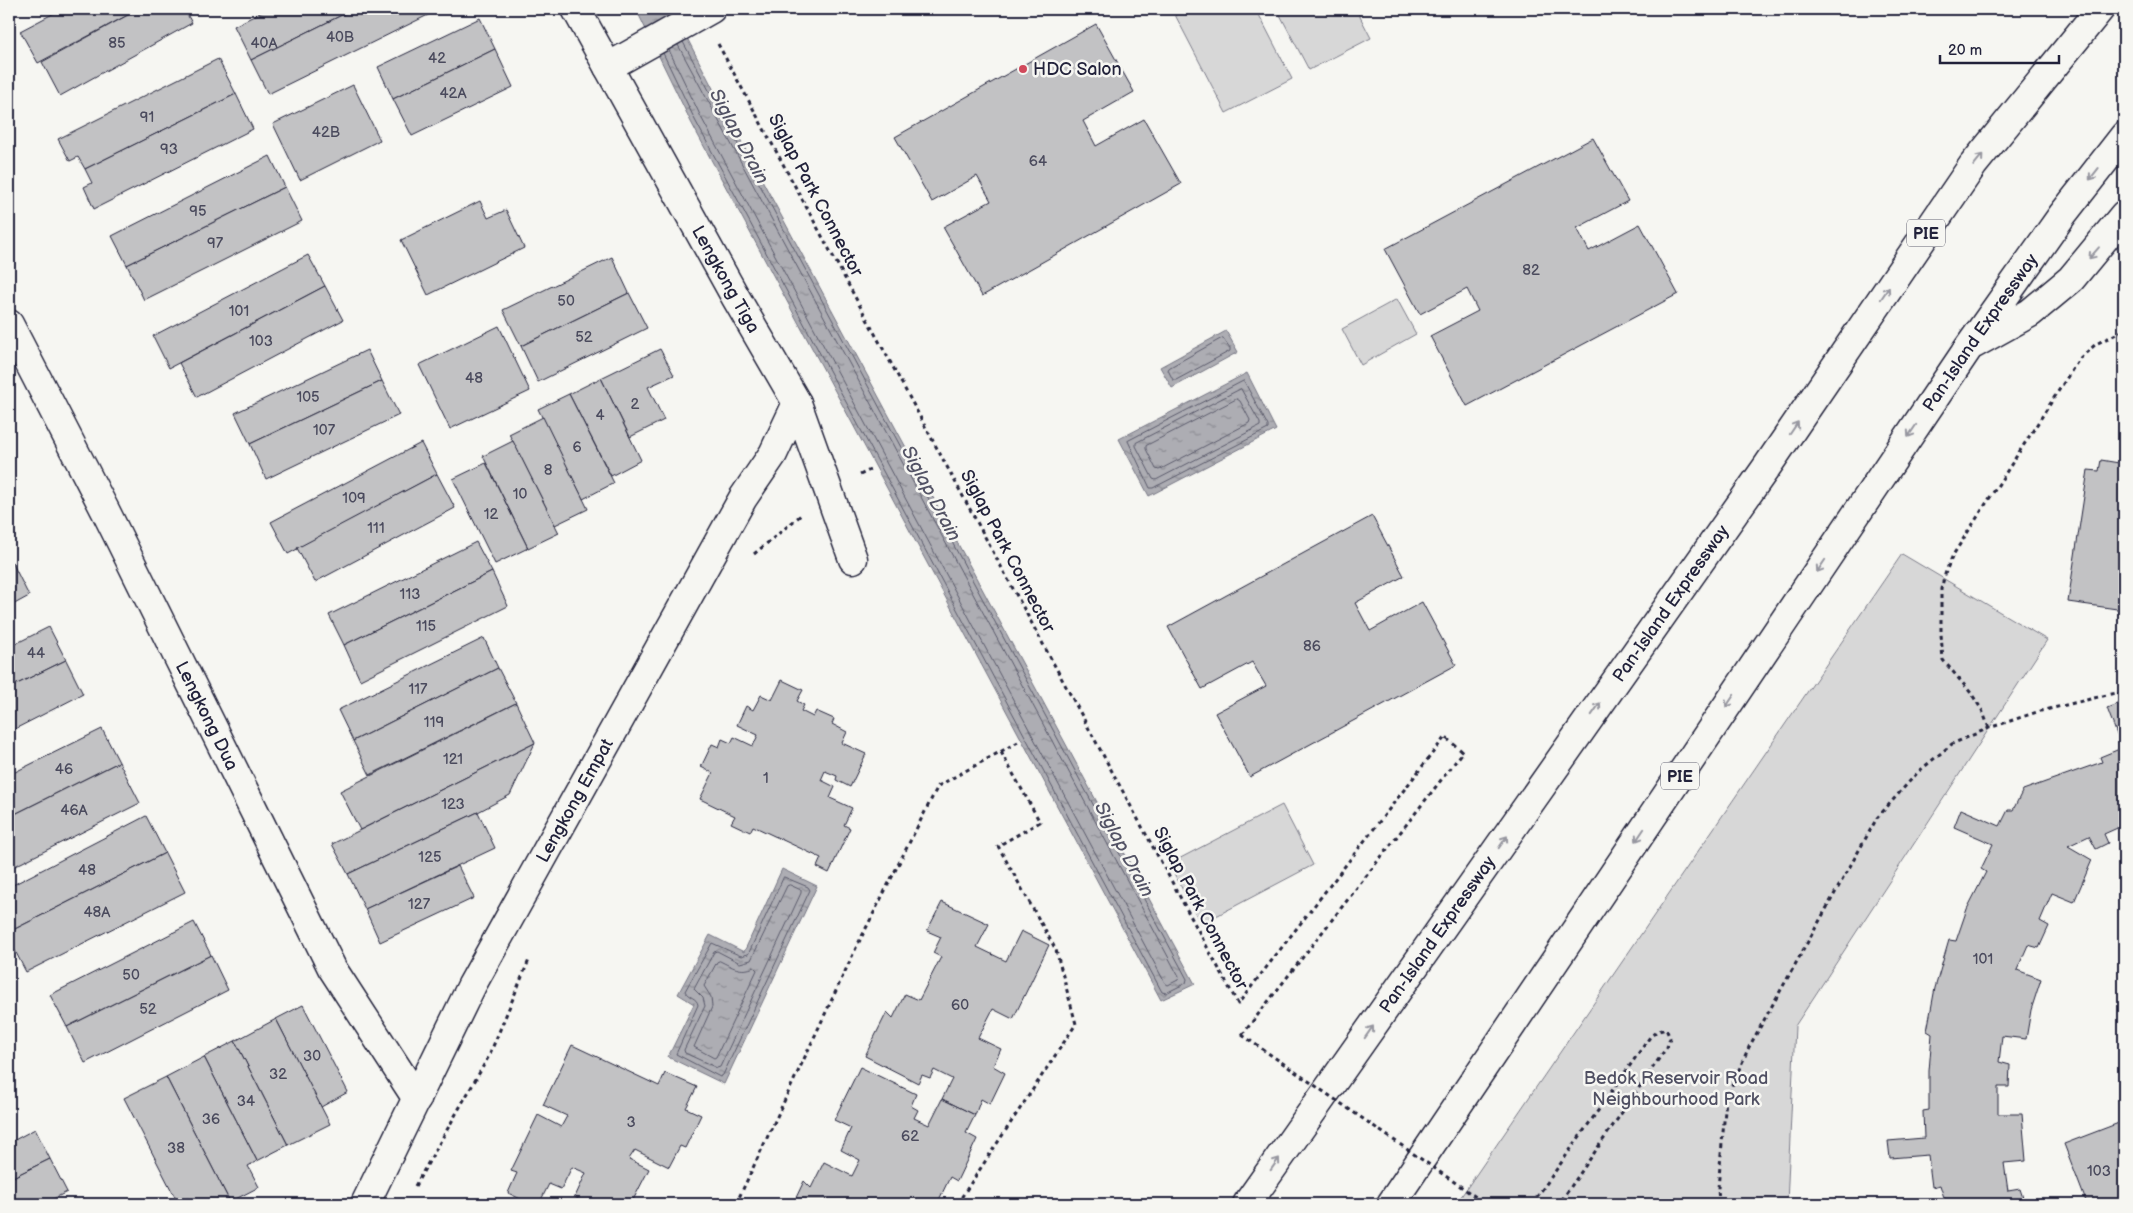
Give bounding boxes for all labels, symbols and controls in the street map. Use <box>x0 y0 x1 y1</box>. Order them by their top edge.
house number: 40B <box>326 28 354 47</box>
scale bar <box>1940 32 2059 64</box>
house number: 85 <box>108 34 126 53</box>
house number: 40A <box>250 34 278 53</box>
text: 20 m <box>1948 41 1982 60</box>
house number: 42 <box>428 49 446 68</box>
place label: HDC Salon <box>1033 59 1122 80</box>
marker: HDC Salon <box>1017 63 1029 75</box>
house number: 42A <box>439 84 467 103</box>
water label: Siglap Drain <box>704 85 773 188</box>
house number: 91 <box>140 108 154 127</box>
street label: Siglap Park Connector <box>764 110 868 281</box>
house number: 42B <box>312 123 340 142</box>
house number: 93 <box>160 140 178 159</box>
house number: 64 <box>1029 152 1047 171</box>
one-way arrow <box>1972 153 1983 166</box>
one-way arrow <box>2089 167 2100 180</box>
house number: 95 <box>189 202 207 221</box>
road number: PIE <box>1907 220 1945 247</box>
street label: Lengkong Tiga <box>687 222 764 337</box>
house number: 97 <box>207 234 224 253</box>
one-way arrow <box>2088 246 2100 259</box>
street label: Pan-Island Expressway <box>1919 249 2043 416</box>
house number: 82 <box>1522 261 1540 280</box>
one-way arrow <box>1880 287 1890 301</box>
house number: 50 <box>557 292 575 311</box>
house number: 101 <box>229 302 249 321</box>
house number: 52 <box>575 328 593 347</box>
house number: 103 <box>249 332 273 351</box>
house number: 48 <box>465 369 483 388</box>
house number: 105 <box>296 388 320 407</box>
house number: 2 <box>631 395 640 414</box>
house number: 4 <box>595 406 605 425</box>
house number: 107 <box>313 421 336 440</box>
one-way arrow <box>1789 421 1799 435</box>
one-way arrow <box>1907 424 1917 438</box>
house number: 6 <box>572 438 582 457</box>
water label: Siglap Drain <box>896 442 965 545</box>
house number: 8 <box>544 461 553 480</box>
street label: Siglap Park Connector <box>956 466 1060 637</box>
house number: 10 <box>513 485 527 504</box>
house number: 109 <box>342 489 366 508</box>
house number: 12 <box>484 505 498 524</box>
house number: 111 <box>367 519 385 538</box>
street label: Pan-Island Expressway <box>1608 520 1734 686</box>
one-way arrow <box>1816 559 1826 573</box>
house number: 113 <box>400 585 420 604</box>
house number: 115 <box>416 617 436 636</box>
house number: 86 <box>1303 637 1321 656</box>
house number: 44 <box>27 644 45 663</box>
street label: Lengkong Dua <box>171 658 242 774</box>
house number: 117 <box>409 680 428 699</box>
one-way arrow <box>1725 693 1735 707</box>
one-way arrow <box>1591 703 1602 716</box>
house number: 119 <box>424 713 444 732</box>
street label: Lengkong Empat <box>532 735 618 866</box>
house number: 121 <box>443 750 463 769</box>
house number: 46 <box>55 760 73 779</box>
road number: PIE <box>1661 762 1699 789</box>
house number: 1 <box>763 769 769 788</box>
house number: 123 <box>441 795 465 814</box>
water label: Siglap Drain <box>1089 798 1158 901</box>
house number: 46A <box>60 801 89 820</box>
street label: Siglap Park Connector <box>1149 823 1253 994</box>
one-way arrow <box>1634 828 1644 842</box>
one-way arrow <box>1498 835 1508 849</box>
house number: 125 <box>418 848 442 867</box>
street label: Pan-Island Expressway <box>1375 851 1501 1017</box>
house number: 48 <box>78 861 96 880</box>
house number: 127 <box>408 895 431 914</box>
house number: 48A <box>83 903 111 922</box>
house number: 101 <box>1973 950 1993 969</box>
house number: 50 <box>122 966 140 985</box>
house number: 60 <box>951 996 969 1015</box>
house number: 52 <box>139 1000 157 1019</box>
one-way arrow <box>1364 1025 1374 1039</box>
house number: 30 <box>303 1047 321 1066</box>
house number: 32 <box>269 1065 287 1084</box>
park label: Bedok Reservoir Road Neighbourhood Park <box>1584 1068 1768 1110</box>
house number: 34 <box>237 1092 255 1111</box>
house number: 36 <box>202 1110 220 1129</box>
house number: 3 <box>626 1113 636 1132</box>
house number: 62 <box>901 1127 919 1146</box>
house number: 38 <box>167 1139 185 1158</box>
one-way arrow <box>1270 1158 1280 1172</box>
house number: 103 <box>2087 1162 2111 1181</box>

